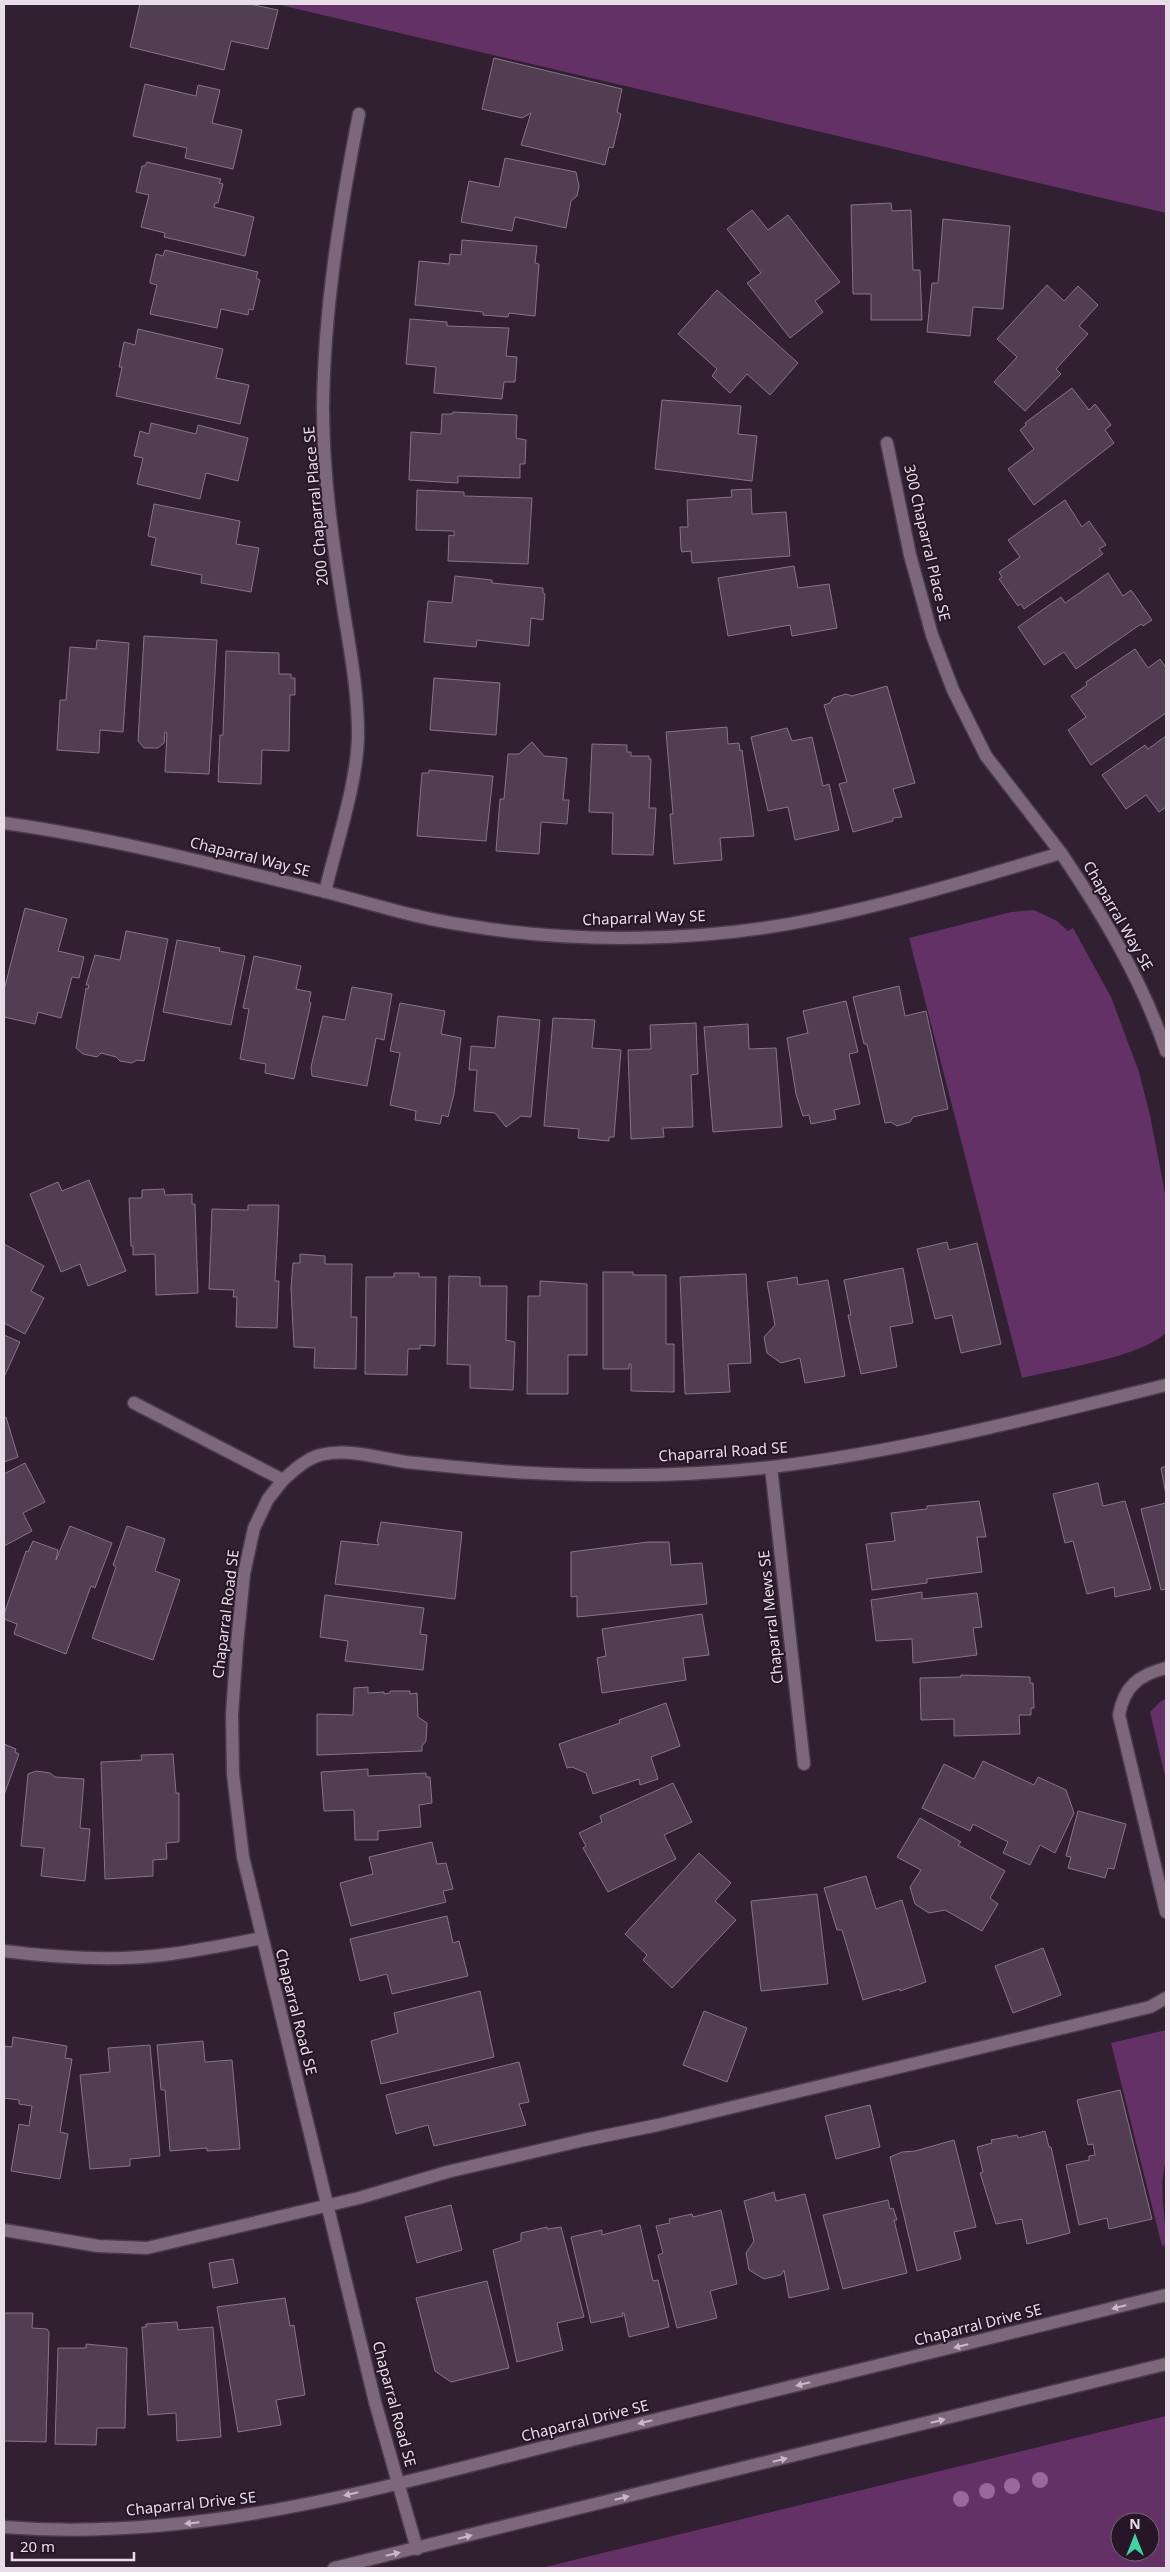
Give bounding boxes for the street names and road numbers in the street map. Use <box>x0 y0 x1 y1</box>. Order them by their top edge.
street label: 200 Chaparral Place SE <box>298 425 332 587</box>
street label: 300 Chaparral Place SE <box>900 462 956 623</box>
street label: Chaparral Way SE <box>188 831 312 881</box>
street label: Chaparral Way SE <box>1079 857 1158 974</box>
street label: Chaparral Way SE <box>582 905 706 929</box>
street label: Chaparral Road SE <box>658 1437 788 1465</box>
street label: Chaparral Road SE <box>207 1548 243 1679</box>
street label: Chaparral Mews SE <box>753 1549 787 1685</box>
street label: Chaparral Road SE <box>272 1946 322 2077</box>
street label: Chaparral Drive SE <box>912 2299 1044 2350</box>
street label: Chaparral Road SE <box>369 2339 421 2469</box>
street label: Chaparral Drive SE <box>519 2395 651 2446</box>
street label: Chaparral Drive SE <box>125 2486 257 2520</box>

